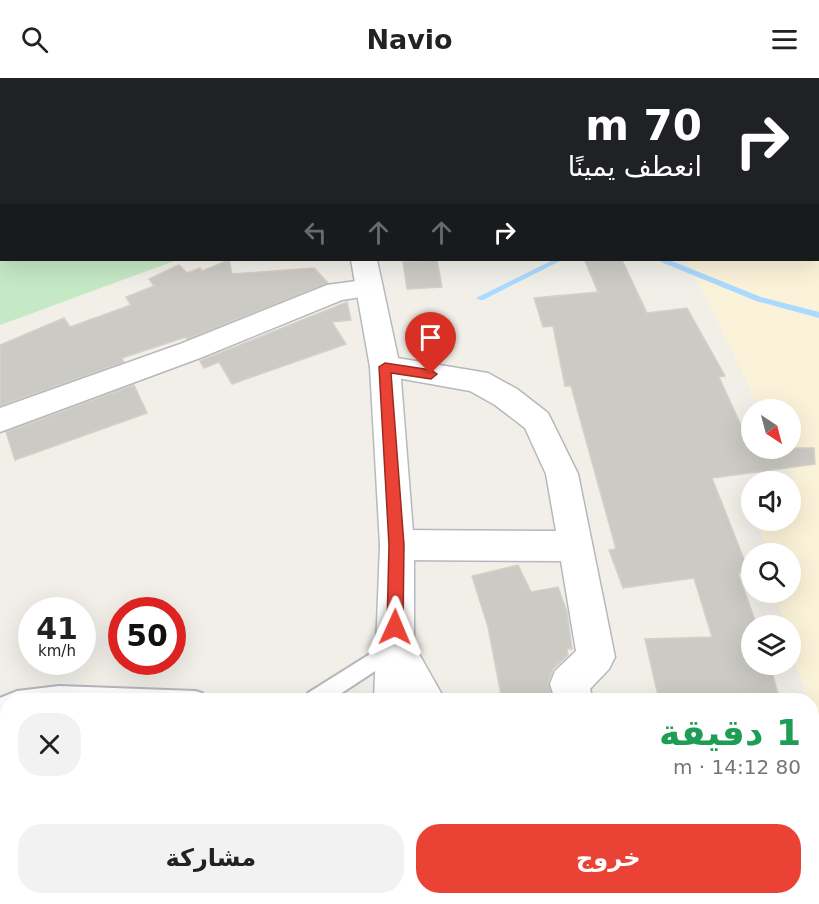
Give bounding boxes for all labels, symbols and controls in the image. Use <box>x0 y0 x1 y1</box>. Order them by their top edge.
icon: search <box>18 23 51 56</box>
icon: menu <box>768 23 801 56</box>
text: Navio <box>366 24 453 55</box>
text: 70 m <box>585 101 702 150</box>
icon: right <box>723 102 801 180</box>
text: انعطف يمينًا <box>568 151 702 182</box>
icon: left <box>299 216 332 249</box>
icon: ahead <box>362 216 395 249</box>
icon: ahead <box>425 216 458 249</box>
icon: right <box>488 216 521 249</box>
pin <box>405 312 456 374</box>
icon: arrive <box>414 321 447 354</box>
north arrow <box>741 399 801 459</box>
map controls <box>741 399 801 675</box>
button: sound <box>741 471 801 531</box>
button: search <box>741 543 801 603</box>
position arrow <box>363 595 427 659</box>
speed limit sign: 50 <box>108 597 186 675</box>
text: 41 <box>36 611 78 646</box>
button: layers <box>741 615 801 675</box>
text: km/h <box>38 642 76 660</box>
text: 1 دقيقة <box>659 712 801 753</box>
button: close <box>18 713 81 776</box>
text: 80 m · 14:12 <box>673 755 801 779</box>
button: مشاركة <box>18 824 404 893</box>
button: خروج <box>416 824 801 893</box>

